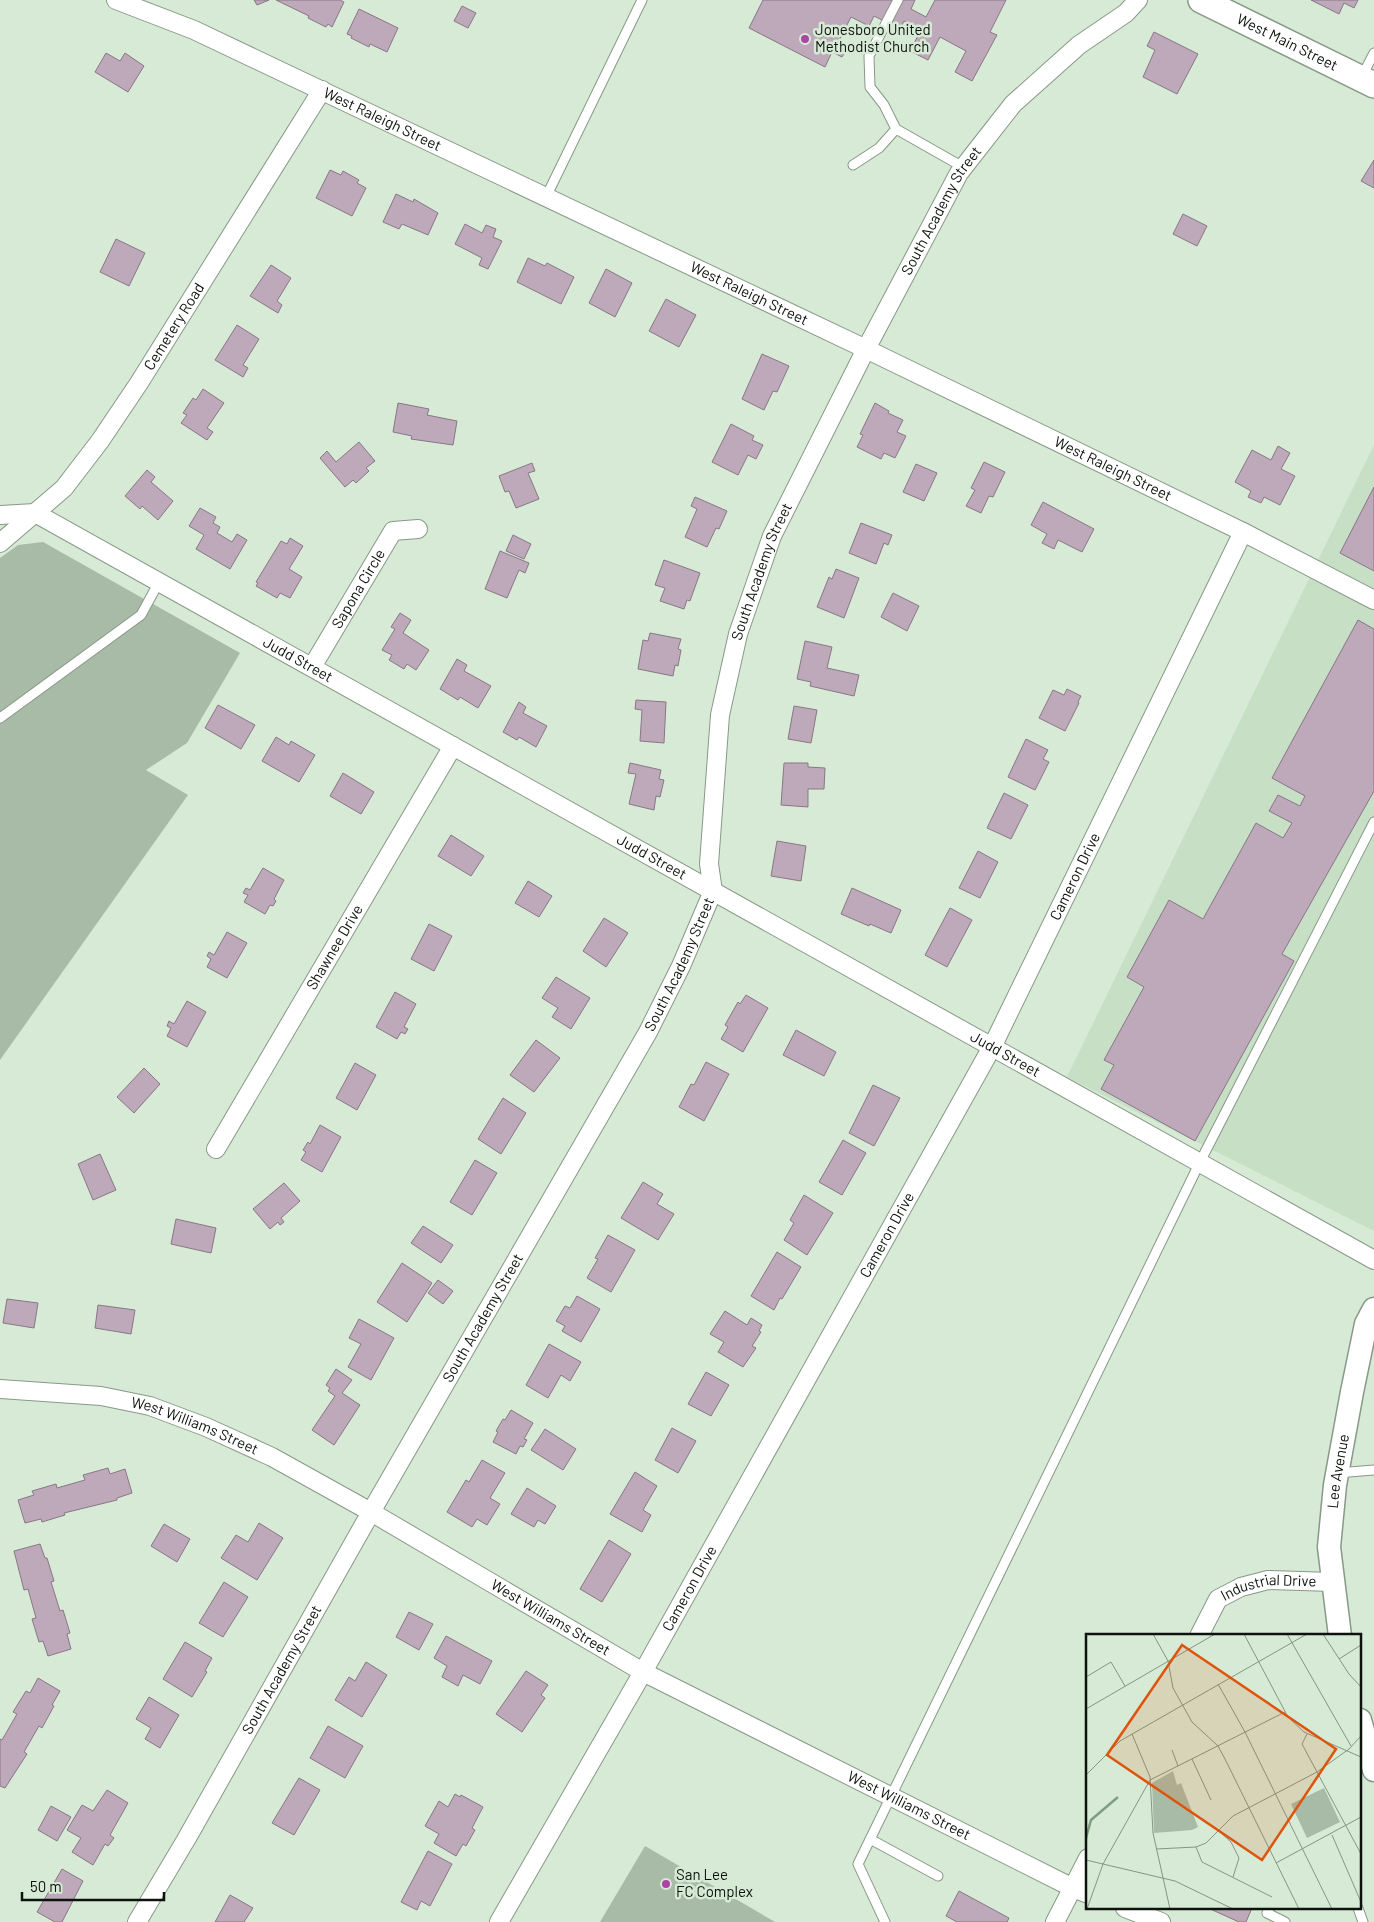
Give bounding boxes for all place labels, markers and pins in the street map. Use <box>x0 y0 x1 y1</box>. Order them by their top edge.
place label: Jonesboro United Methodist Church <box>815 20 931 55</box>
marker: Jonesboro United Methodist Church <box>799 33 811 45</box>
place label: San Lee FC Complex <box>676 1865 753 1900</box>
marker: San Lee FC Complex <box>660 1878 672 1890</box>

